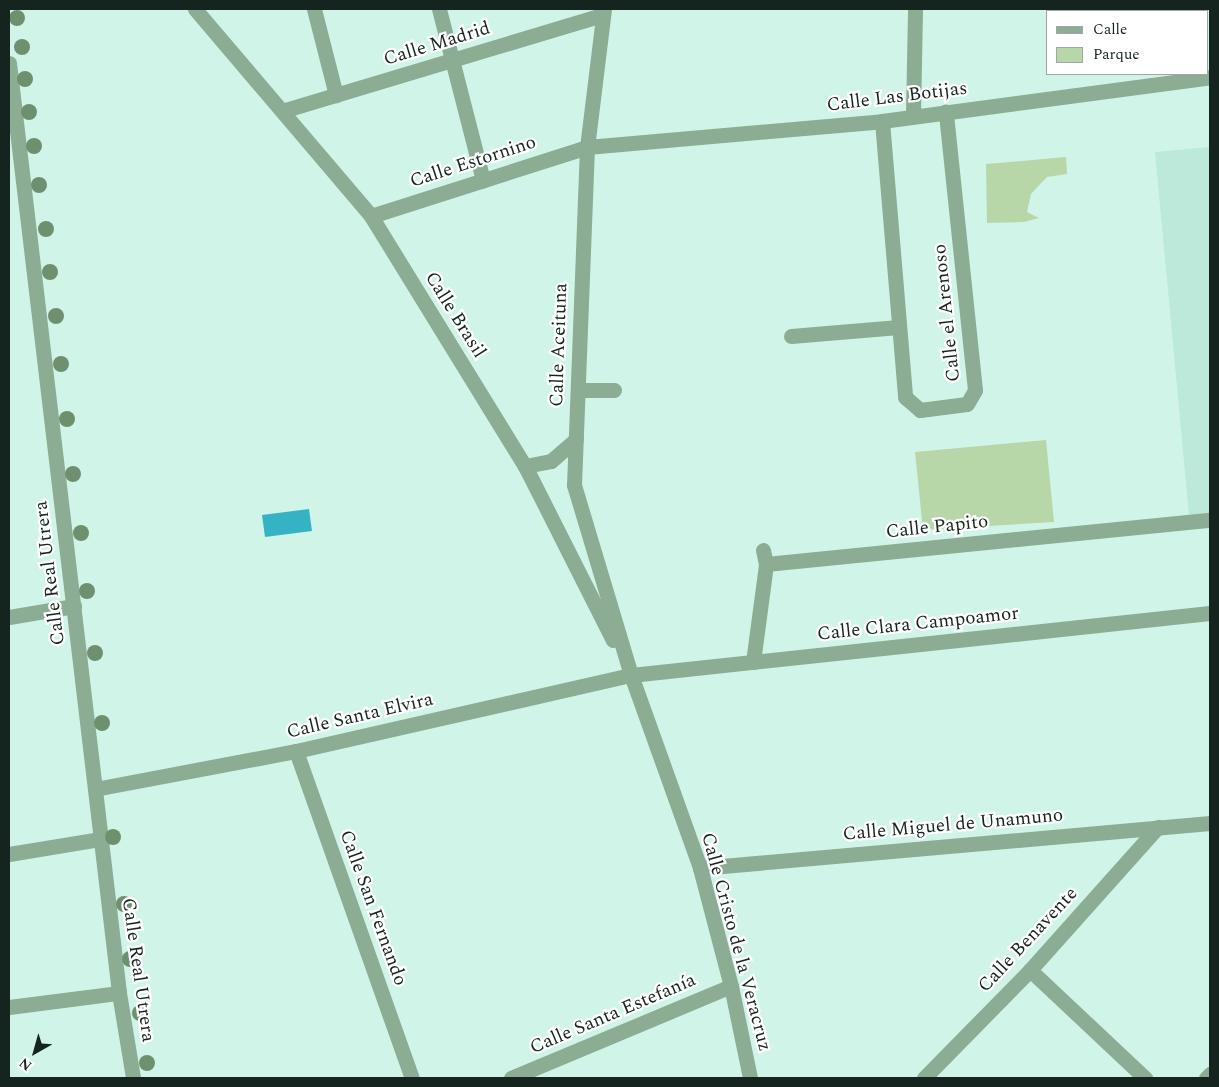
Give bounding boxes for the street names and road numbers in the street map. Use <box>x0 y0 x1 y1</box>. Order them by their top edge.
street label: Calle Madrid <box>381 17 493 71</box>
street label: Calle Las Botijas <box>825 77 969 117</box>
street label: Calle Estornino <box>407 131 539 193</box>
street label: Calle el Arenoso <box>928 243 966 383</box>
street label: Calle Brasil <box>420 268 490 362</box>
street label: Calle Aceituna <box>545 283 573 407</box>
street label: Calle Real Utrera <box>30 499 70 647</box>
street label: Calle Papito <box>885 510 989 544</box>
street label: Calle Clara Campoamor <box>816 602 1020 646</box>
street label: Calle Santa Elvira <box>284 688 436 744</box>
street label: Calle Miguel de Unamuno <box>842 804 1064 846</box>
street label: Calle San Fernando <box>334 827 412 989</box>
street label: Calle Cristo de la Veracruz <box>696 830 776 1054</box>
street label: Calle Benavente <box>973 883 1083 997</box>
street label: Calle Real Utrera <box>117 896 159 1044</box>
street label: Calle Santa Estefanía <box>527 969 699 1059</box>

